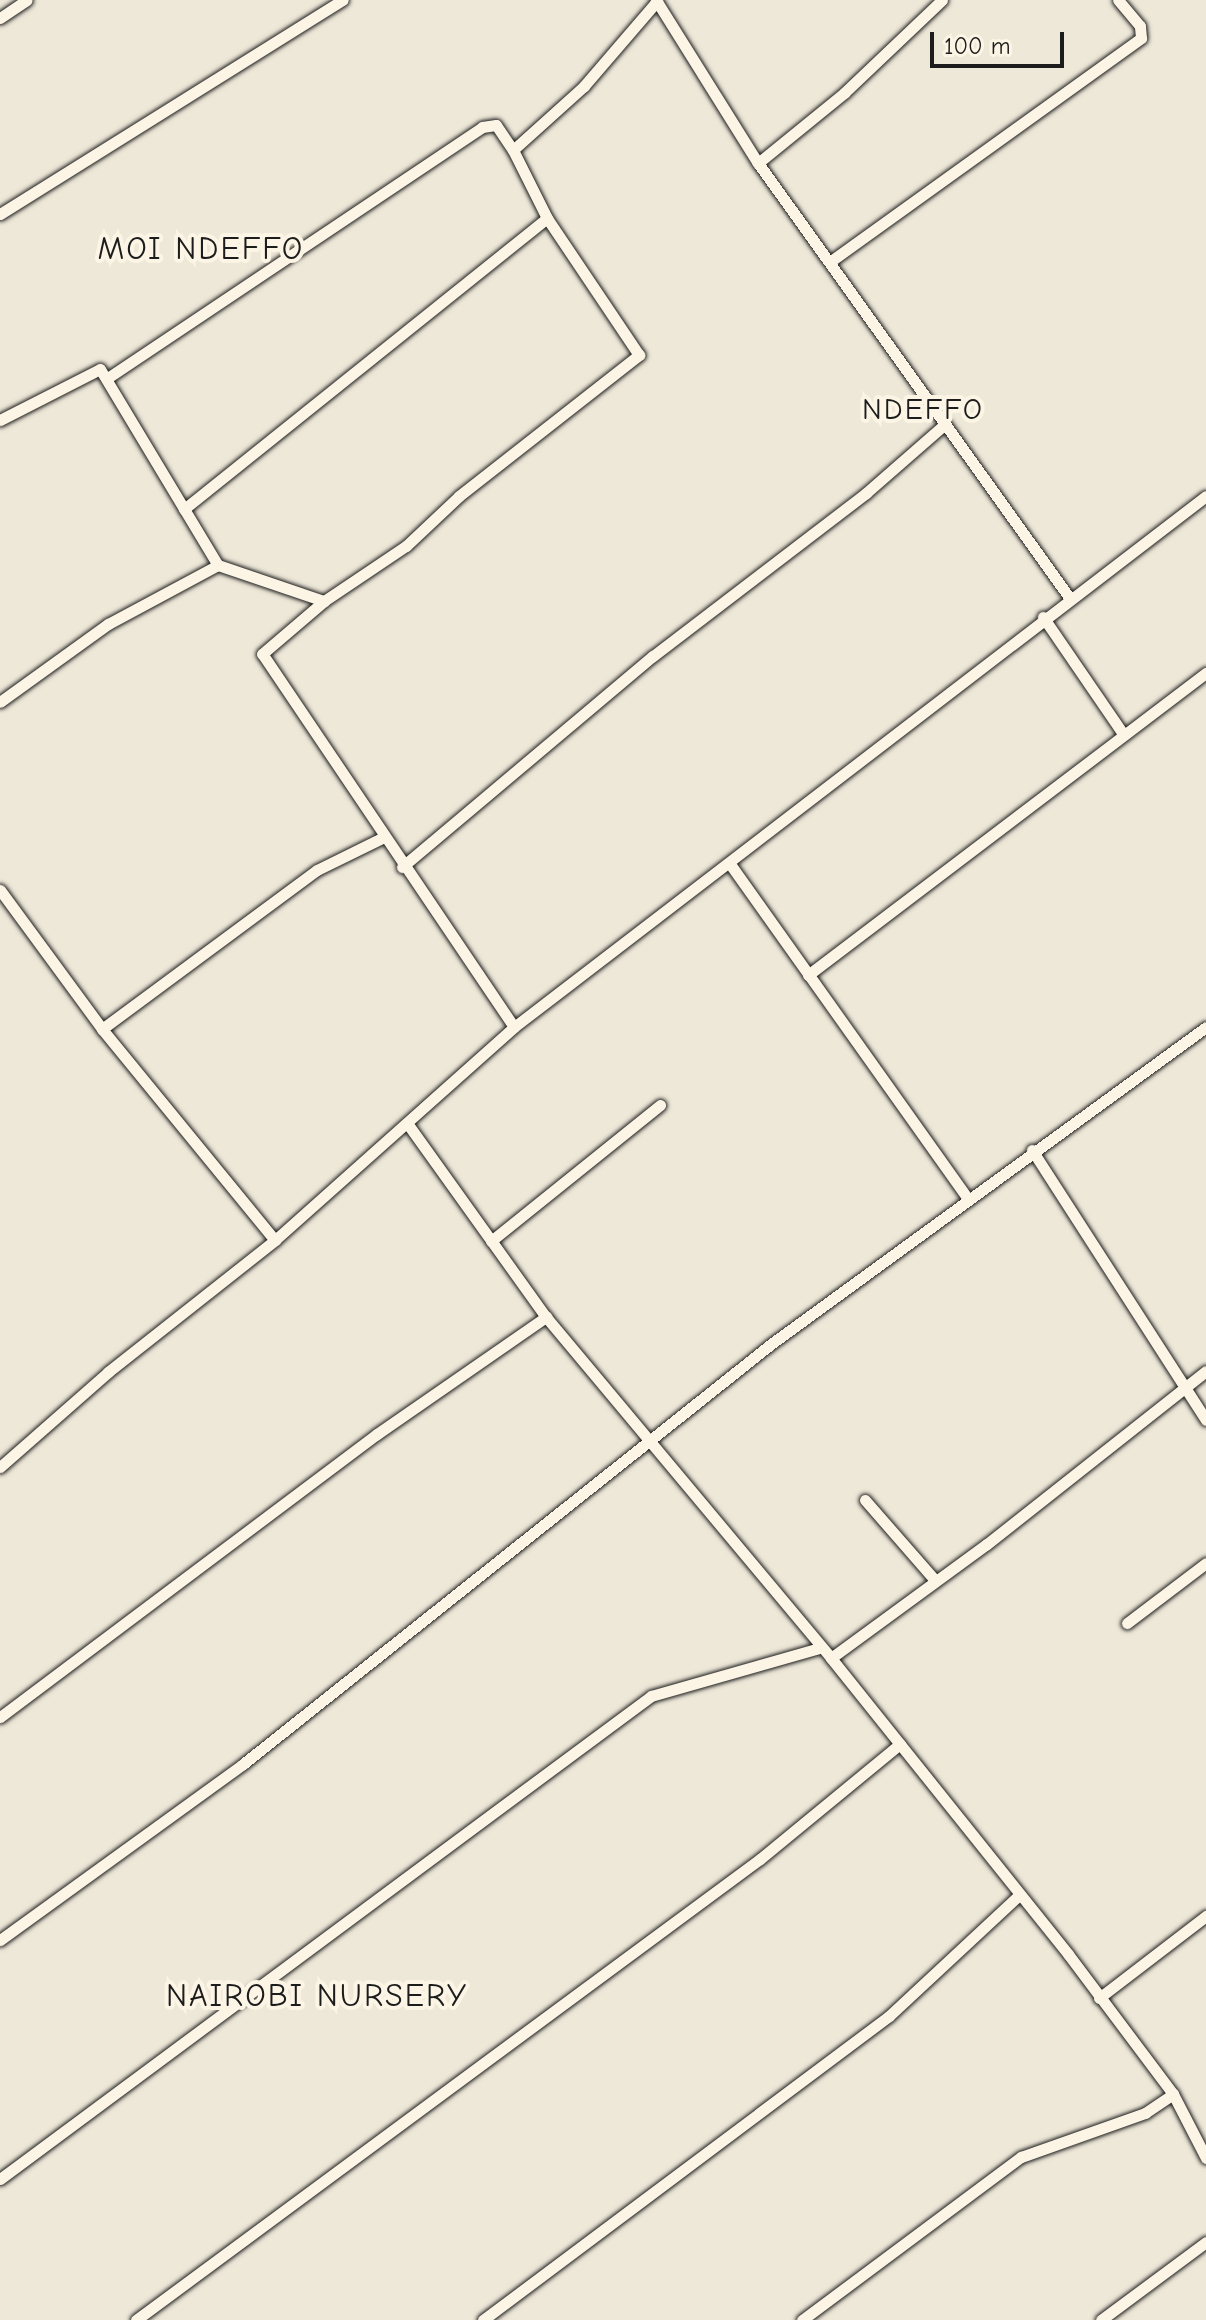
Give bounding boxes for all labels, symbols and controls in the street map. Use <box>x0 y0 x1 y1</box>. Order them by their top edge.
scale bar <box>934 16 1068 66</box>
text: 100 m <box>944 32 1011 60</box>
district label: MOI NDEFFO <box>98 230 304 268</box>
district label: NDEFFO <box>862 392 984 428</box>
district label: NAIROBI NURSERY <box>166 1977 468 2015</box>

